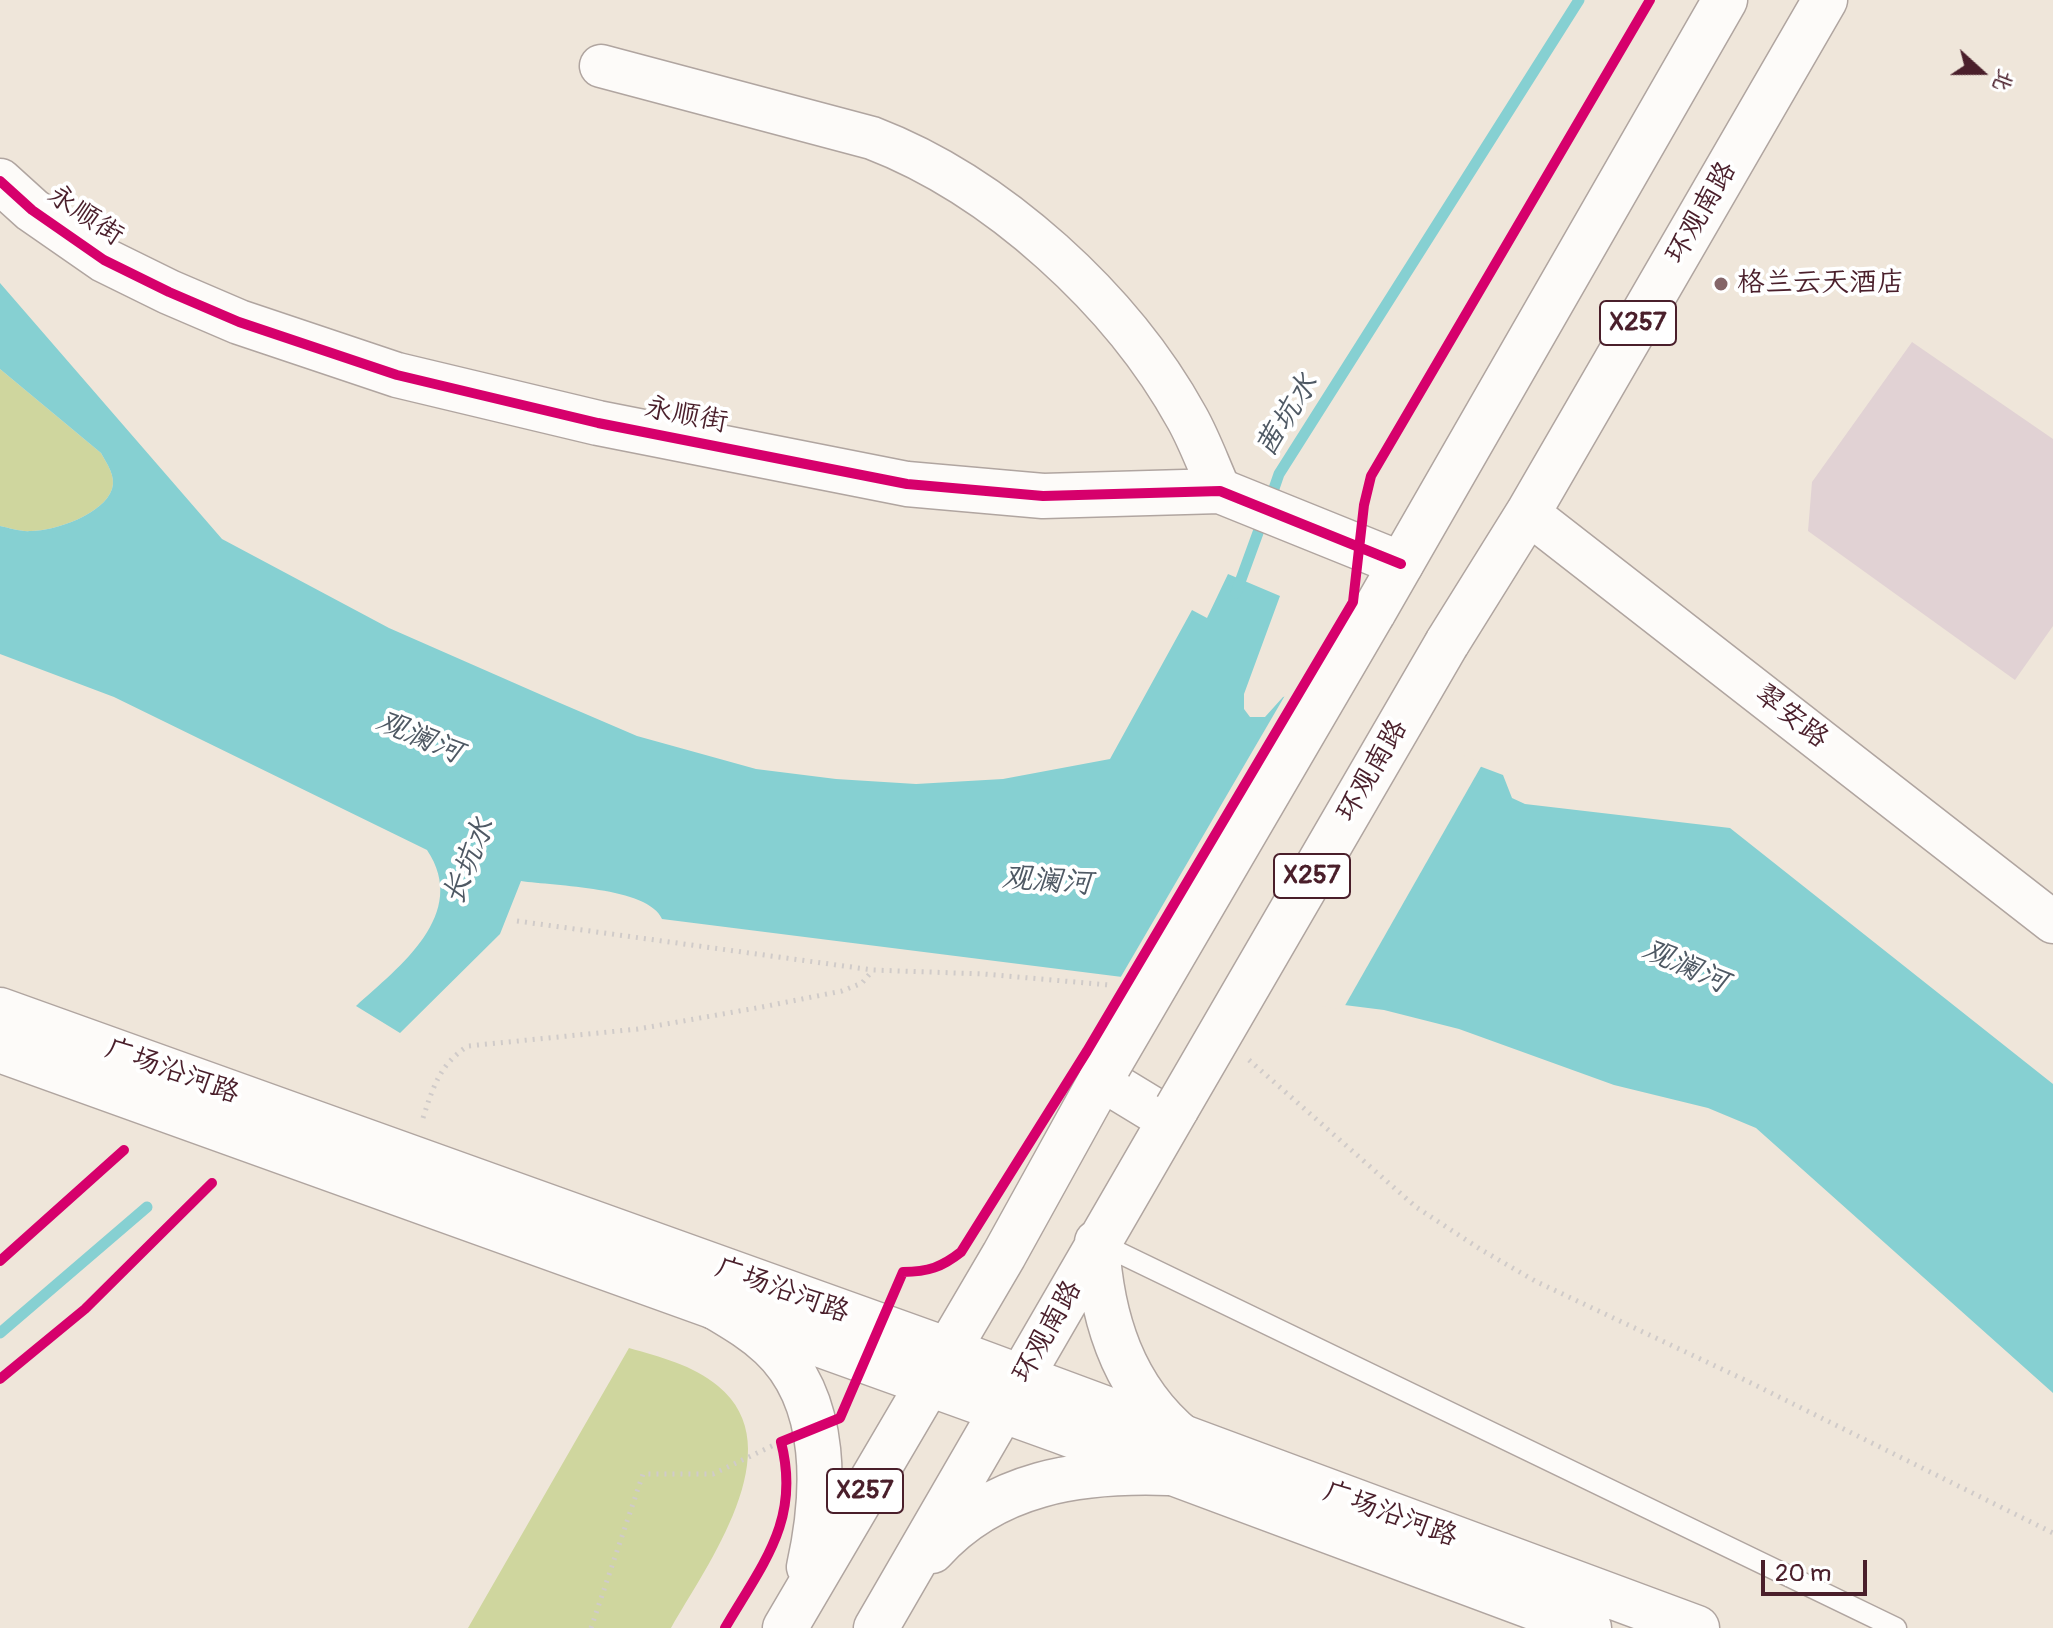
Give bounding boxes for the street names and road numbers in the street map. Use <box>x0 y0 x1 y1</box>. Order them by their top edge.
street label: 环观南路 <box>1659 156 1745 270</box>
street label: 永顺街 <box>41 179 129 253</box>
road number: X257 <box>1600 301 1676 345</box>
street label: 永顺街 <box>642 391 730 441</box>
street label: 翠安路 <box>1748 678 1834 756</box>
street label: 环观南路 <box>1330 714 1416 828</box>
road number: X257 <box>1274 854 1350 898</box>
street label: 广场沿河路 <box>100 1032 244 1112</box>
street label: 广场沿河路 <box>710 1251 854 1331</box>
street label: 环观南路 <box>1006 1275 1090 1389</box>
road number: X257 <box>827 1469 903 1513</box>
street label: 广场沿河路 <box>1318 1475 1462 1555</box>

